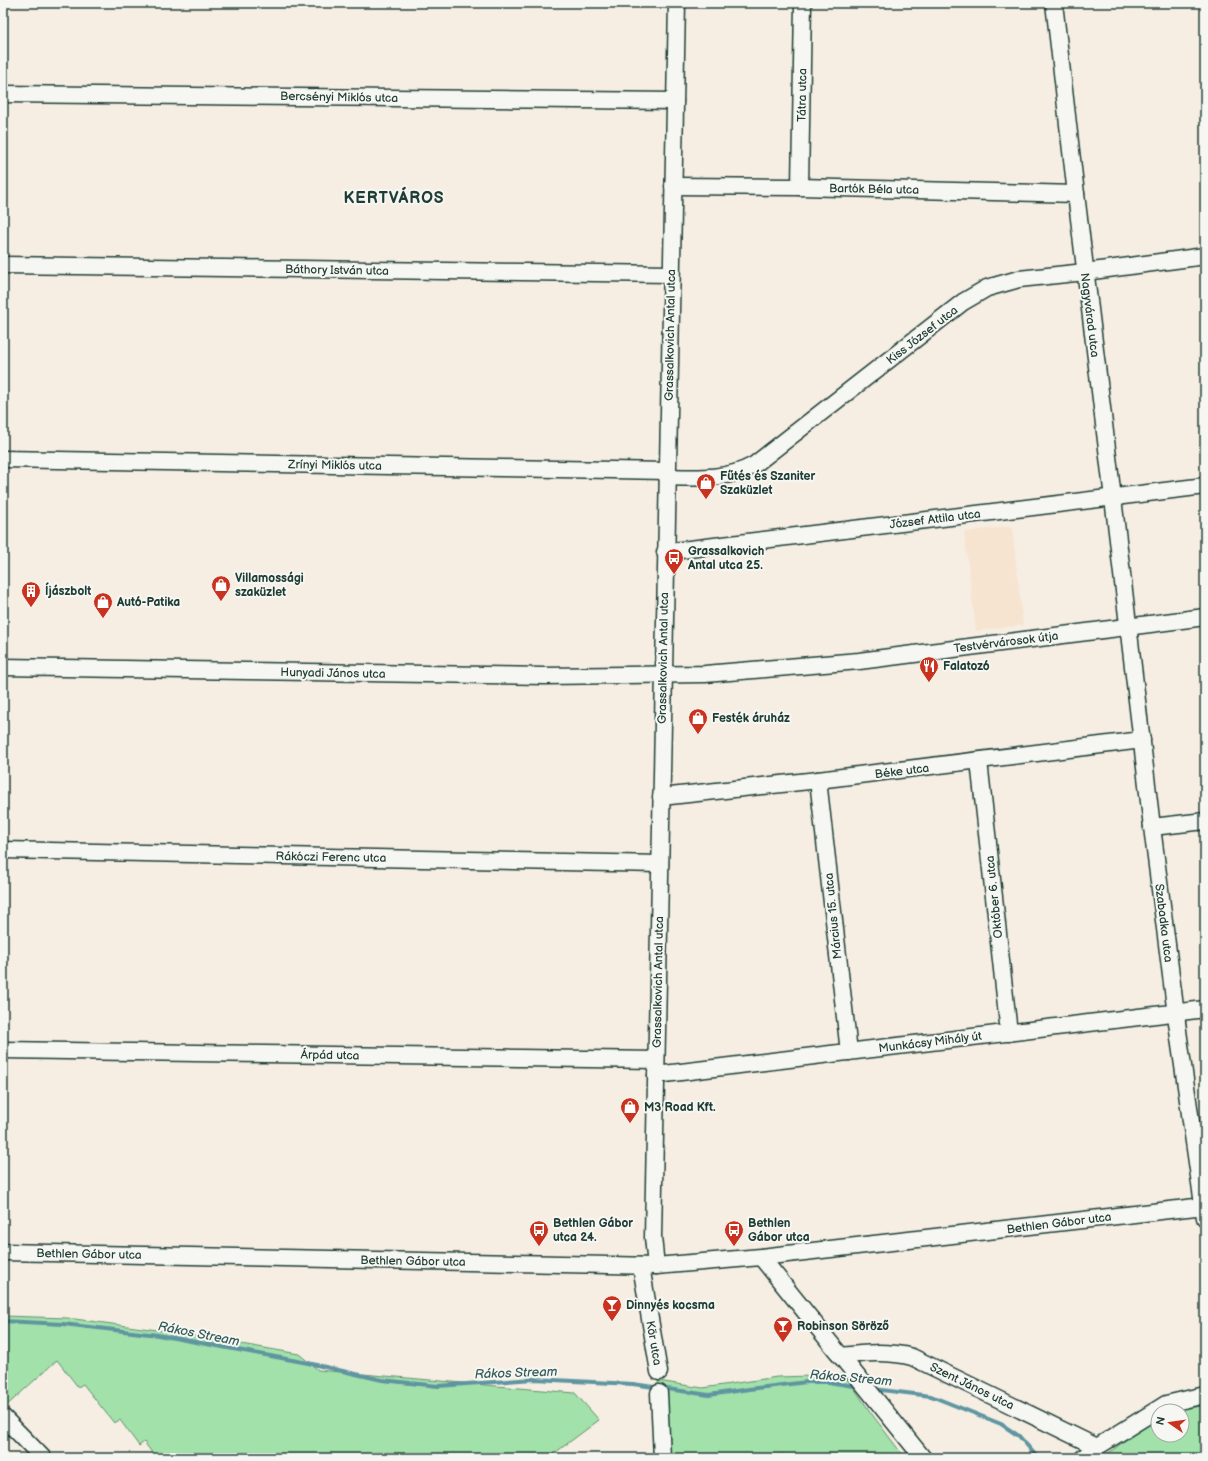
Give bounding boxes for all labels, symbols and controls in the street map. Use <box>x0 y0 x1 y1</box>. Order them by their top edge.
street label: Tátra utca <box>795 68 810 122</box>
street label: Bercsényi Miklós utca <box>280 89 398 106</box>
street label: Bartók Béla utca <box>829 181 919 198</box>
district label: KERTVÁROS <box>343 186 445 208</box>
street label: Báthory István utca <box>285 262 389 279</box>
street label: Grassalkovich Antal utca <box>662 269 679 401</box>
street label: Nagyvárad utca <box>1077 272 1102 358</box>
street label: Kiss József utca <box>884 303 961 368</box>
street label: Zrínyi Miklós utca <box>287 457 382 474</box>
place label: Fűtés és Szaniter Szaküzlet <box>720 469 815 498</box>
shop icon: Fűtés és Szaniter Szaküzlet <box>695 472 717 500</box>
street label: József Attila utca <box>889 506 982 533</box>
place label: Grassalkovich Antal utca 25. <box>687 544 764 573</box>
bus stop icon: Grassalkovich Antal utca 25. <box>663 547 685 575</box>
place label: Villamossági szaküzlet <box>235 571 304 600</box>
shop icon: Villamossági szaküzlet <box>210 574 232 602</box>
building icon: Íjászbolt <box>20 580 42 608</box>
place label: Íjászbolt <box>45 582 91 599</box>
shop icon: Autó-Patika <box>92 591 114 619</box>
street label: Grassalkovich Antal utca <box>655 592 672 724</box>
place label: Autó-Patika <box>116 595 180 610</box>
street label: Testvérvárosok útja <box>953 629 1060 656</box>
restaurant icon: Falatozó <box>918 655 940 683</box>
place label: Falatozó <box>943 659 990 674</box>
street label: Hunyadi János utca <box>280 665 386 682</box>
shop icon: Festék áruház <box>687 707 709 735</box>
place label: Festék áruház <box>712 711 790 726</box>
street label: Béke utca <box>874 761 930 782</box>
street label: Rákóczi Ferenc utca <box>276 849 387 866</box>
street label: Október 6. utca <box>983 855 1006 939</box>
street label: Március 15. utca <box>821 872 845 960</box>
street label: Szabadka utca <box>1151 883 1176 963</box>
street label: Grassalkovich Antal utca <box>650 916 667 1048</box>
street label: Munkácsy Mihály út <box>878 1029 983 1056</box>
street label: Árpád utca <box>300 1045 360 1064</box>
shop icon: M3 Road Kft. <box>619 1096 641 1124</box>
place label: M3 Road Kft. <box>644 1100 716 1115</box>
street label: Bethlen Gábor utca <box>1006 1210 1113 1237</box>
place label: Bethlen Gábor utca 24. <box>553 1216 633 1245</box>
place label: Bethlen Gábor utca <box>748 1216 810 1245</box>
bus stop icon: Bethlen Gábor utca 24. <box>528 1219 550 1247</box>
bus stop icon: Bethlen Gábor utca <box>723 1219 745 1247</box>
street label: Bethlen Gábor utca <box>36 1246 142 1263</box>
street label: Bethlen Gábor utca <box>360 1253 466 1270</box>
bar icon: Dinnyés kocsma <box>601 1294 623 1322</box>
place label: Dinnyés kocsma <box>626 1298 715 1313</box>
bar icon: Robinson Söröző <box>772 1315 794 1343</box>
water label: Rákos Stream <box>157 1318 241 1350</box>
place label: Robinson Söröző <box>797 1319 889 1334</box>
street label: Kör utca <box>642 1320 665 1367</box>
street label: Szent János utca <box>927 1360 1016 1413</box>
water label: Rákos Stream <box>474 1364 558 1382</box>
water label: Rákos Stream <box>809 1366 893 1390</box>
north arrow <box>1150 1403 1190 1443</box>
text: N <box>1153 1415 1168 1426</box>

